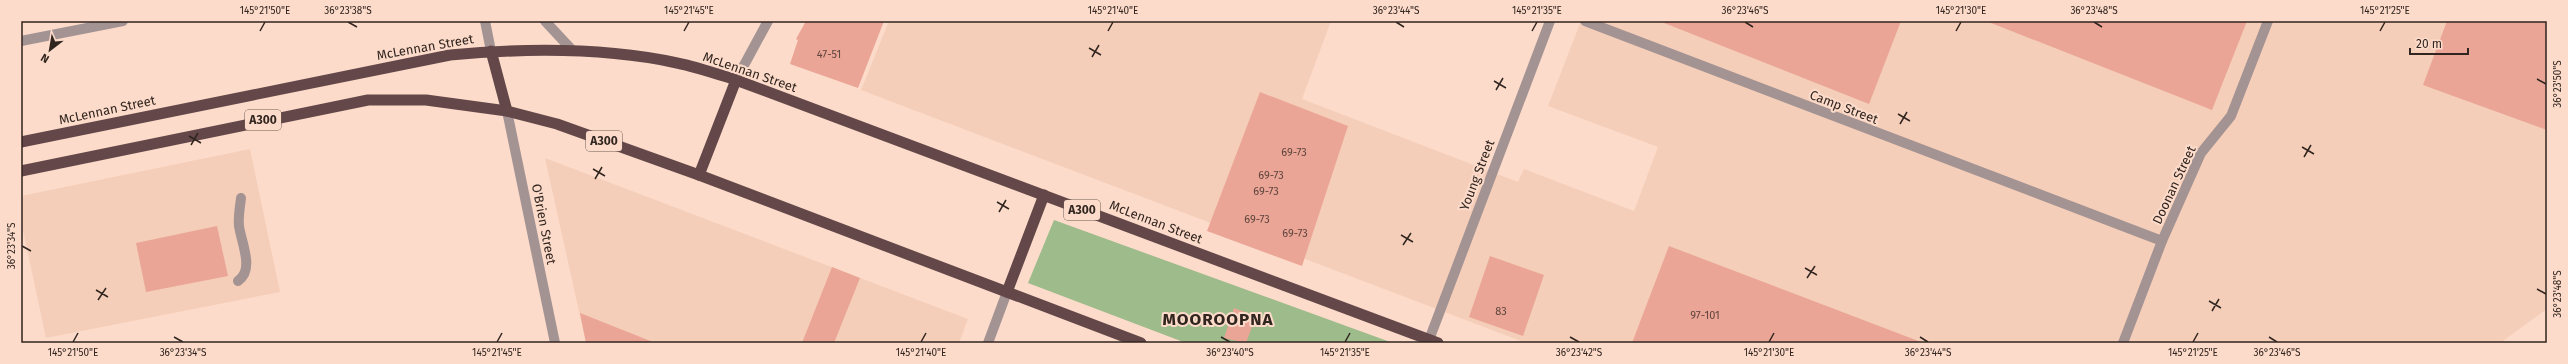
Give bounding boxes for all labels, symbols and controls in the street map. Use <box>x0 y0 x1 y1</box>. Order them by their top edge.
text: 145°21'50"E <box>240 5 290 17</box>
text: 36°23'38"S <box>324 5 372 17</box>
text: 145°21'45"E <box>664 5 714 17</box>
text: 145°21'40"E <box>1088 5 1138 17</box>
text: 36°23'44"S <box>1373 5 1420 17</box>
text: 145°21'35"E <box>1512 5 1562 17</box>
text: 36°23'46"S <box>1721 5 1769 17</box>
text: 145°21'30"E <box>1936 5 1986 17</box>
text: 36°23'48"S <box>2070 5 2118 17</box>
text: 145°21'25"E <box>2360 5 2410 17</box>
north arrow <box>30 30 70 70</box>
scale bar <box>2410 30 2468 56</box>
street label: McLennan Street <box>375 31 475 63</box>
text: 20 m <box>2416 37 2442 51</box>
house number: 47-51 <box>817 48 841 61</box>
street label: McLennan Street <box>701 49 799 95</box>
text: N <box>39 51 52 66</box>
text: 36°23'50"S <box>2552 60 2564 108</box>
street label: Camp Street <box>1808 87 1880 127</box>
street label: McLennan Street <box>57 92 157 128</box>
road number: A300 <box>245 110 281 130</box>
road number: A300 <box>586 131 622 151</box>
street label: Young Street <box>1457 137 1497 213</box>
street label: Doonan Street <box>2149 143 2199 226</box>
house number: 69-73 <box>1281 146 1307 159</box>
house number: 69-73 <box>1258 169 1284 182</box>
street label: O'Brien Street <box>529 182 559 266</box>
house number: 69-73 <box>1253 185 1279 198</box>
street label: McLennan Street <box>1107 197 1205 247</box>
road number: A300 <box>1064 200 1100 220</box>
house number: 69-73 <box>1244 213 1270 226</box>
text: 36°23'34"S <box>6 222 18 269</box>
house number: 69-73 <box>1282 227 1308 240</box>
text: 36°23'48"S <box>2552 270 2564 318</box>
house number: 83 <box>1495 305 1507 318</box>
district label: MOOROOPNA <box>1163 309 1273 330</box>
house number: 97-101 <box>1690 309 1720 322</box>
text: 145°21'50"E <box>48 347 98 359</box>
text: 36°23'34"S <box>160 347 207 359</box>
text: 145°21'45"E <box>472 347 522 359</box>
text: 145°21'40"E <box>896 347 946 359</box>
text: 36°23'40"S <box>1206 347 1254 359</box>
text: 145°21'35"E <box>1320 347 1370 359</box>
text: 36°23'42"S <box>1556 347 1603 359</box>
text: 145°21'30"E <box>1744 347 1794 359</box>
text: 36°23'44"S <box>1905 347 1952 359</box>
text: 145°21'25"E <box>2168 347 2218 359</box>
text: 36°23'46"S <box>2253 347 2301 359</box>

